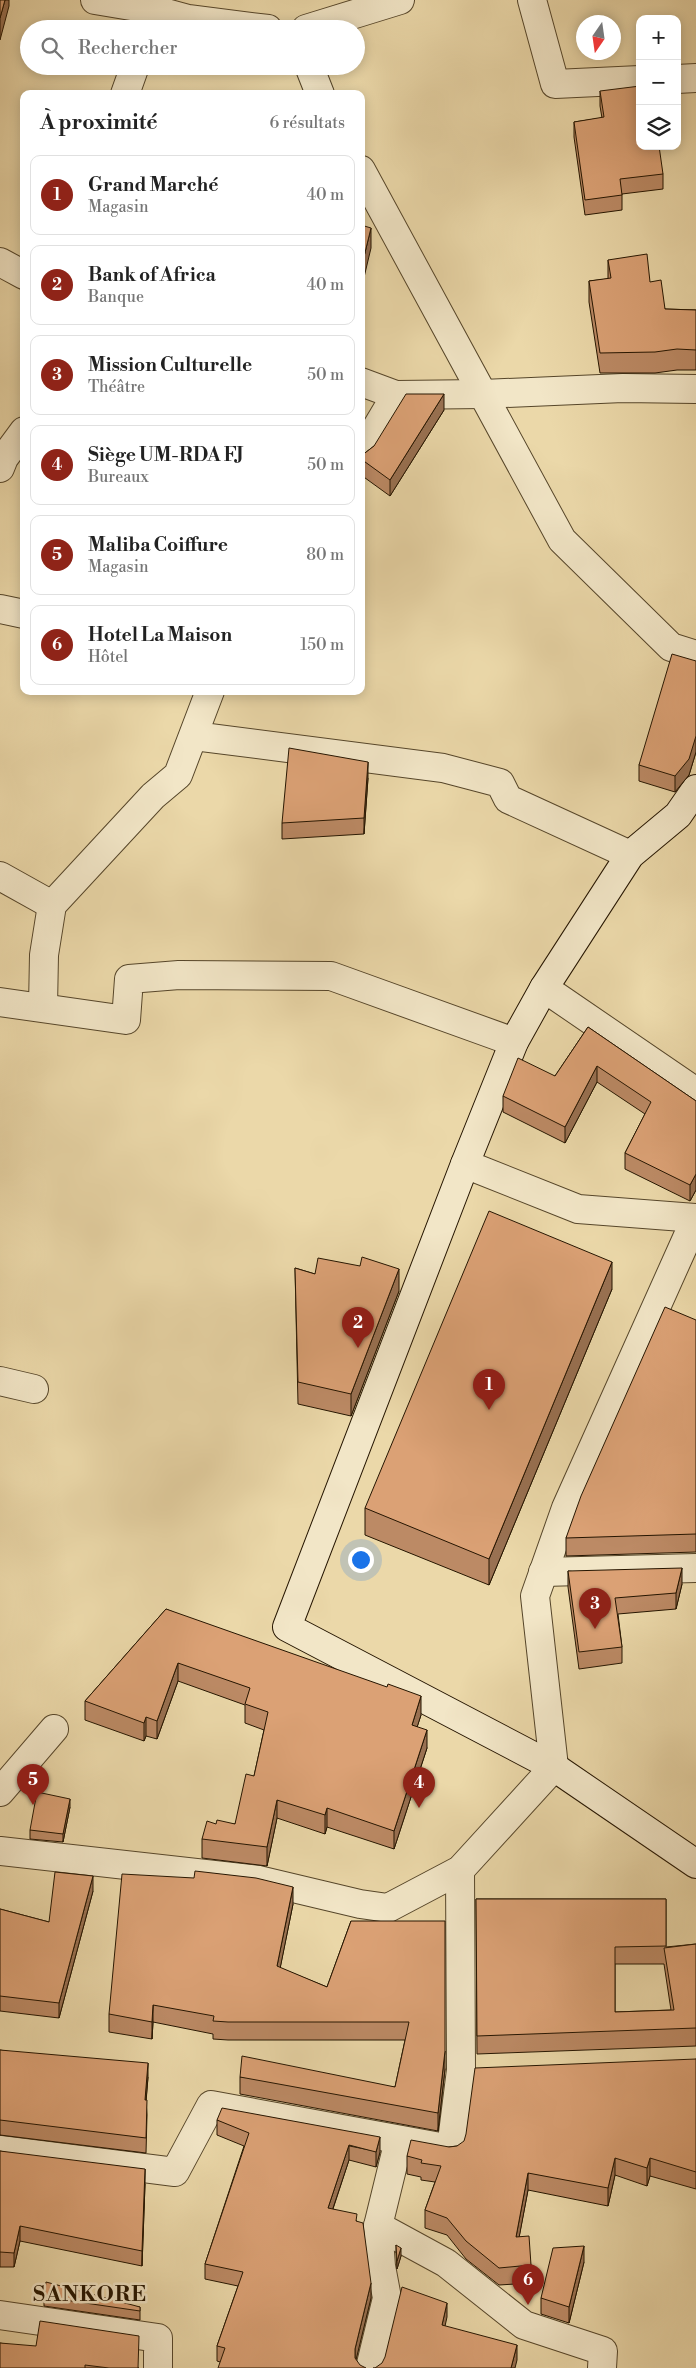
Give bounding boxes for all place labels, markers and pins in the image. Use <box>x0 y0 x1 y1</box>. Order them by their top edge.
pin: 2 <box>342 1307 374 1348</box>
pin: 1 <box>473 1369 505 1410</box>
pin: 3 <box>579 1588 611 1629</box>
pin: 5 <box>17 1764 49 1805</box>
pin: 4 <box>403 1767 435 1808</box>
pin: 6 <box>512 2264 544 2305</box>

